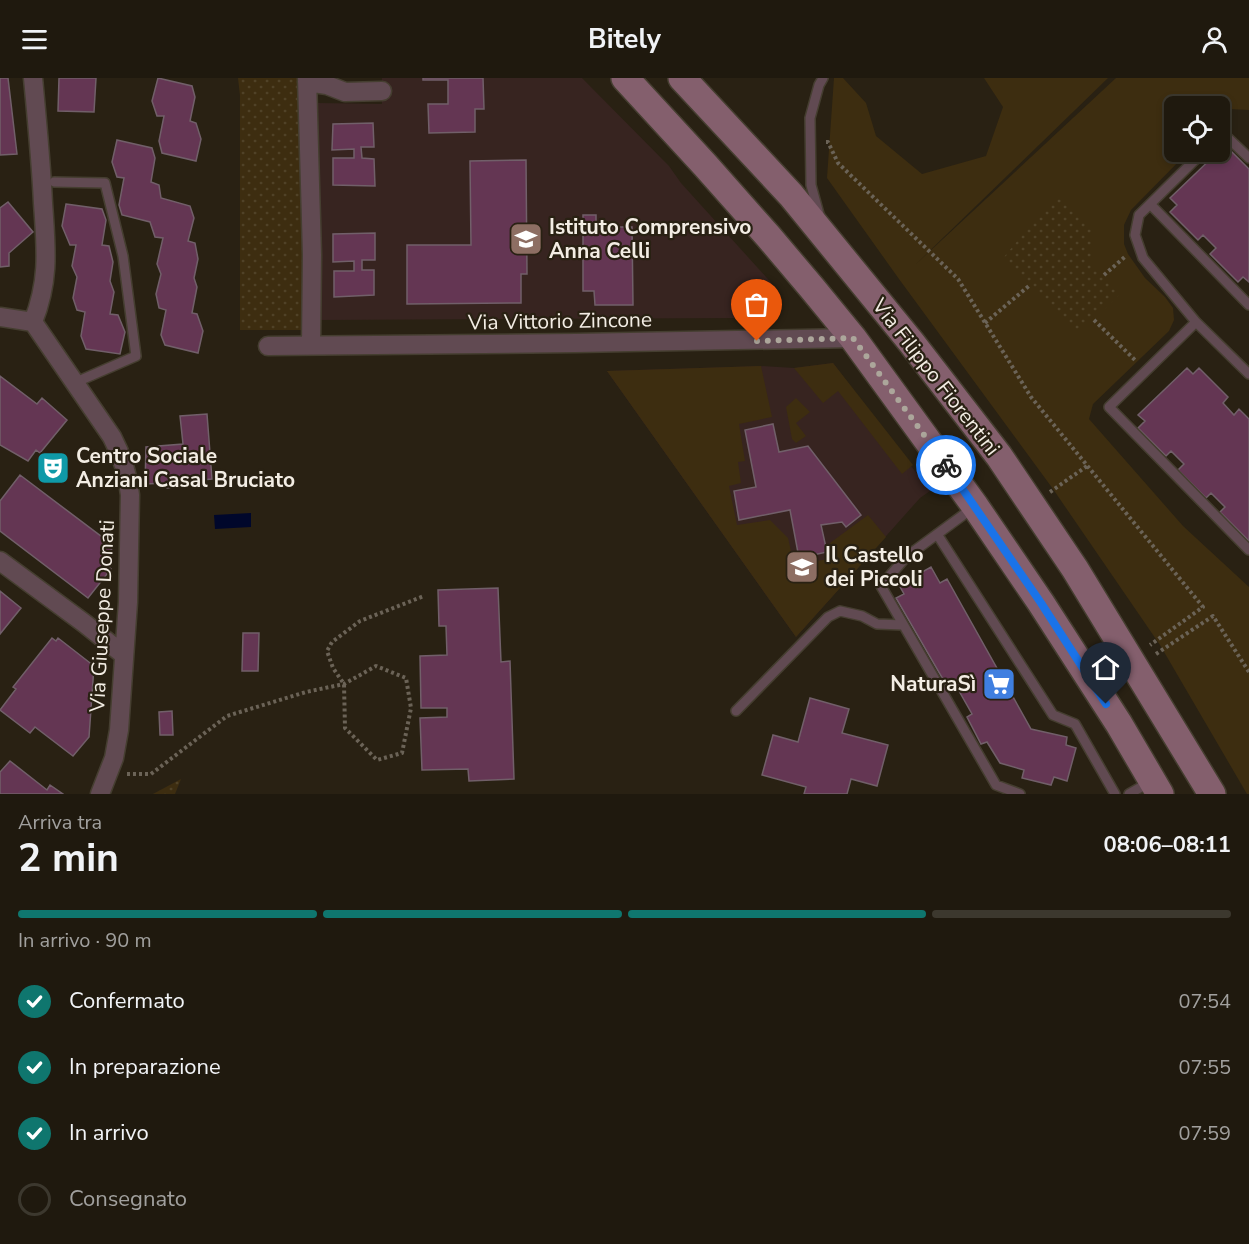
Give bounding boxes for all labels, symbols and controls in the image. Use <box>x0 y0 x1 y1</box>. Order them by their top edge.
text: Bitely <box>588 21 661 58</box>
icon: menu <box>18 23 51 56</box>
icon: person <box>1198 23 1231 56</box>
map controls <box>1164 96 1230 162</box>
button: locate <box>1164 96 1230 162</box>
place label: Istituto Comprensivo Anna Celli <box>549 213 751 265</box>
school or university icon: Istituto Comprensivo Anna Celli <box>508 221 544 257</box>
pin <box>731 279 782 341</box>
icon: bag <box>740 288 773 321</box>
street label: Via Filippo Fiorentini <box>865 292 1006 461</box>
street label: Via Vittorio Zincone <box>467 305 652 337</box>
courier <box>916 435 976 495</box>
place label: Centro Sociale Anziani Casal Bruciato <box>76 442 295 494</box>
icon: bike <box>930 449 963 482</box>
theatre icon: Centro Sociale Anziani Casal Bruciato <box>35 450 71 486</box>
street label: Via Giuseppe Donati <box>83 519 121 714</box>
place label: Il Castello dei Piccoli <box>825 541 924 593</box>
school or university icon: Il Castello dei Piccoli <box>784 549 820 585</box>
pin <box>1080 642 1131 704</box>
icon: home <box>1089 651 1122 684</box>
supermarket icon: NaturaSì <box>981 666 1017 702</box>
place label: NaturaSì <box>890 670 976 698</box>
text: Arriva tra <box>18 809 102 836</box>
text: 08:06–08:11 <box>1103 830 1231 860</box>
text: 2 min <box>18 832 119 885</box>
text: In arrivo · 90 m <box>18 927 152 954</box>
icon: check <box>18 985 51 1018</box>
text: Confermato <box>69 986 185 1016</box>
text: 07:54 <box>1178 988 1231 1015</box>
icon: check <box>18 1051 51 1084</box>
text: In preparazione <box>69 1052 221 1082</box>
text: 07:55 <box>1178 1054 1231 1081</box>
icon: check <box>18 1117 51 1150</box>
text: In arrivo <box>69 1118 149 1148</box>
text: 07:59 <box>1178 1120 1231 1147</box>
text: Consegnato <box>69 1184 187 1214</box>

